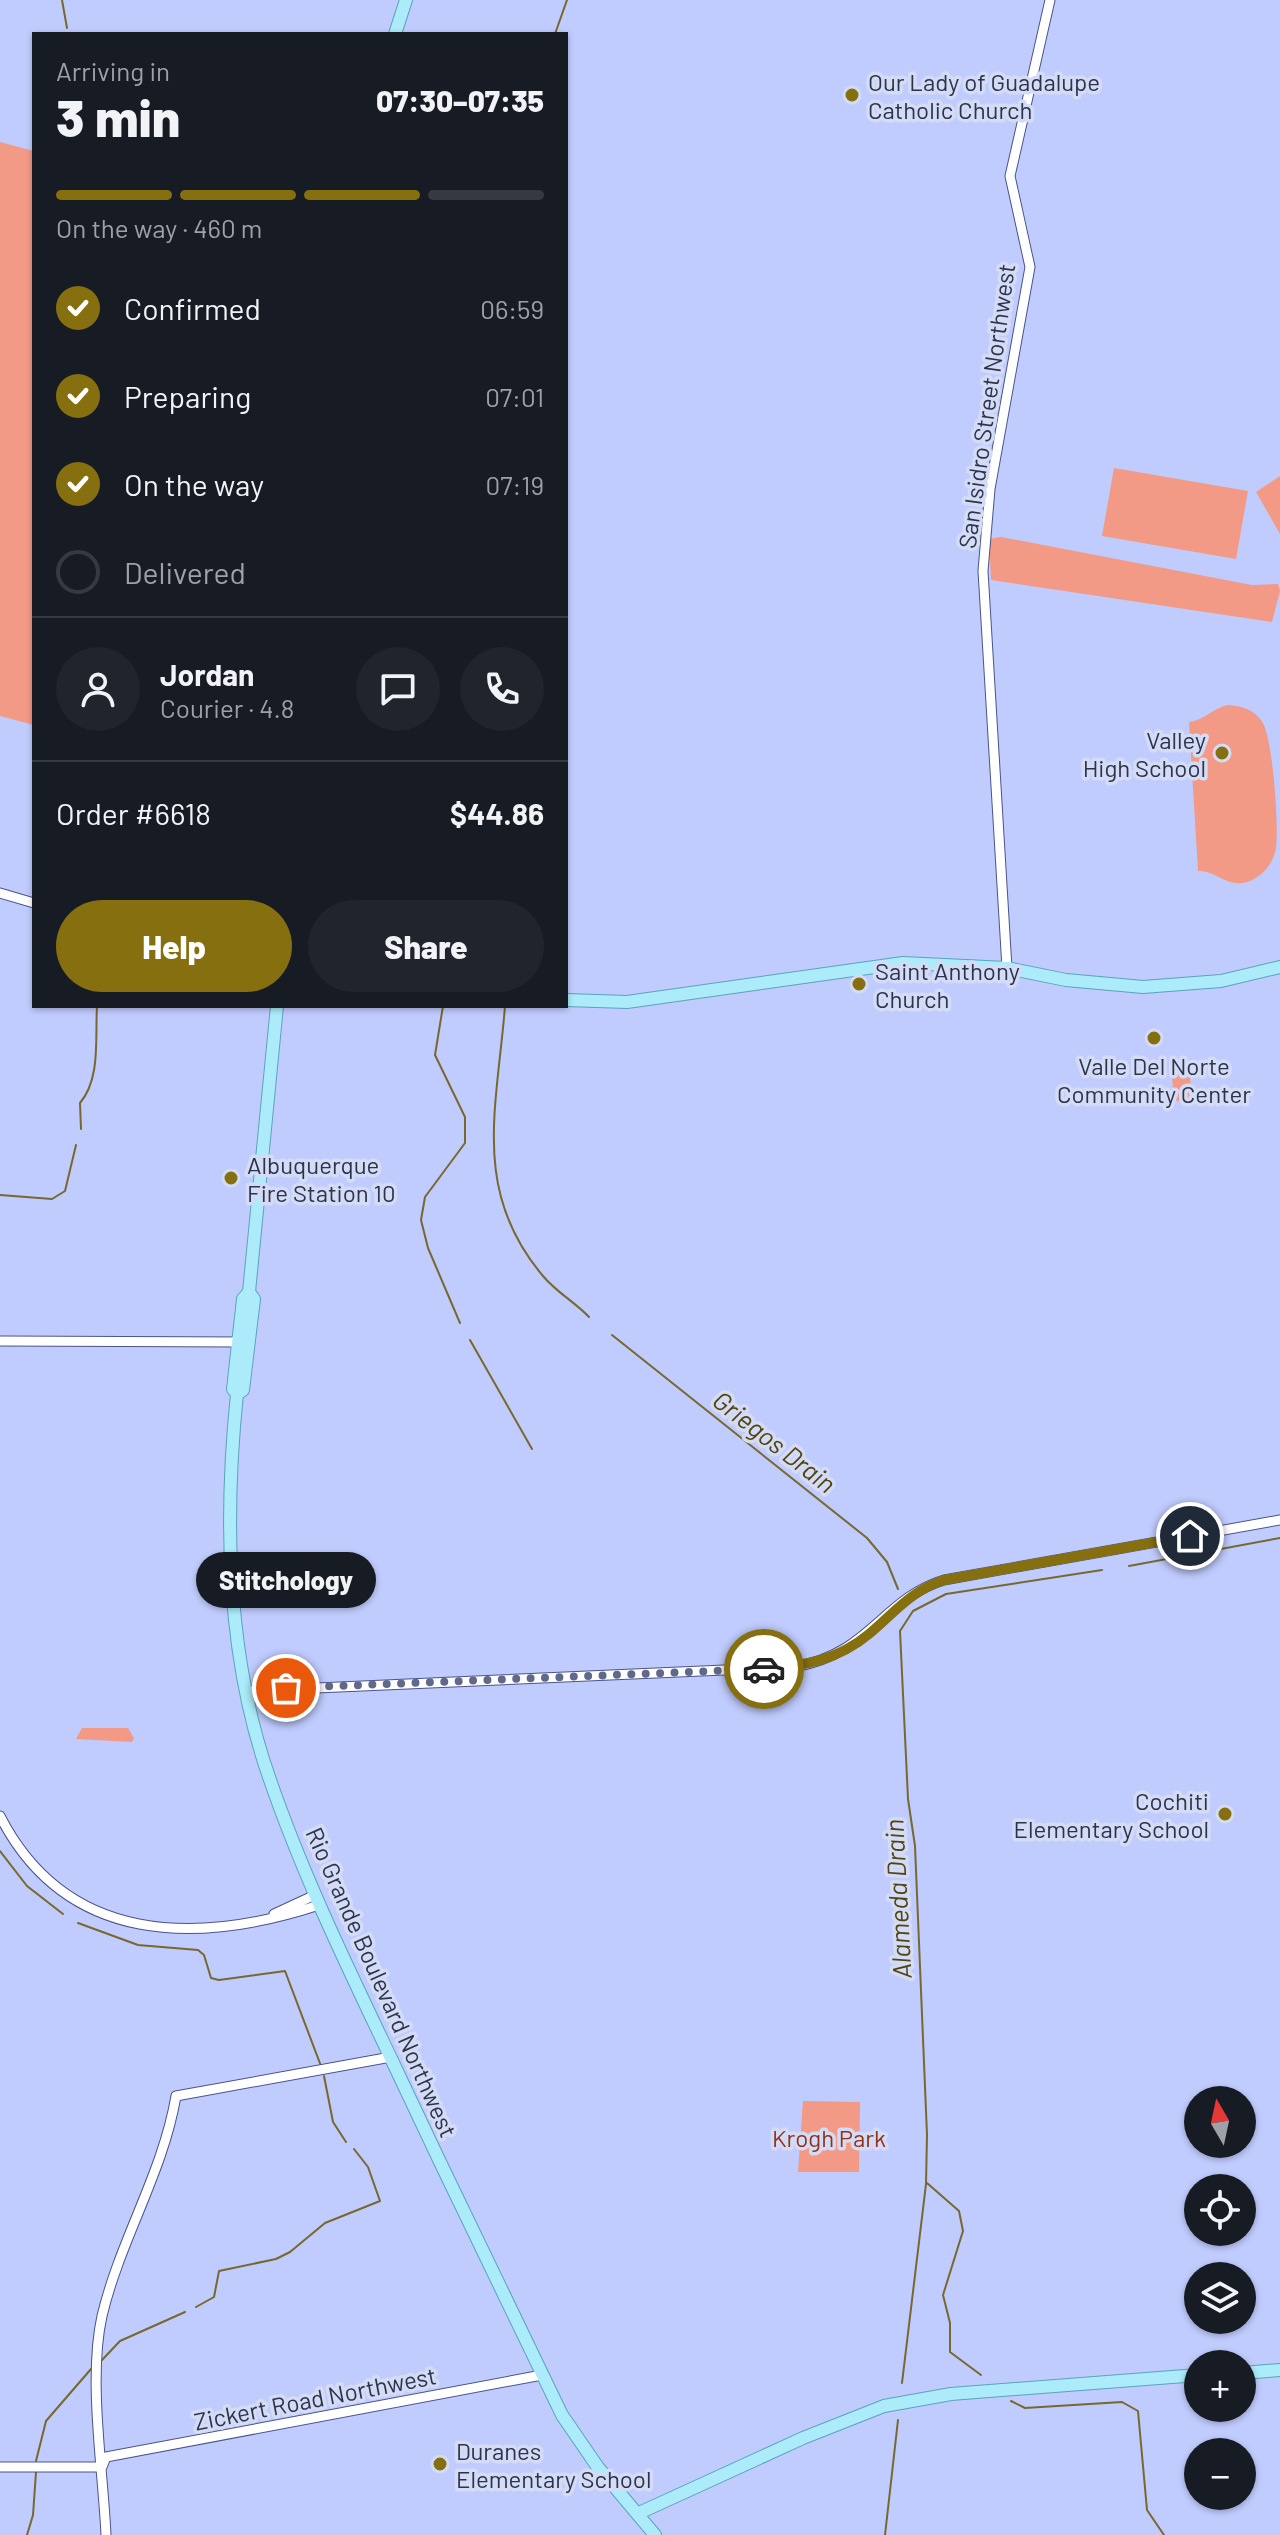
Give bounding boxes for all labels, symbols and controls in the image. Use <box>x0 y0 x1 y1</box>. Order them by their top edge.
text: Arriving in <box>56 55 170 86</box>
place label: Our Lady of Guadalupe Catholic Church <box>868 67 1100 124</box>
text: 07:30–07:35 <box>376 82 544 118</box>
text: 3 min <box>56 85 180 147</box>
marker: Our Lady of Guadalupe Catholic Church <box>843 86 861 104</box>
text: On the way · 460 m <box>56 212 262 243</box>
street label: San Isidro Street Northwest <box>952 262 1020 550</box>
icon: check <box>56 286 100 330</box>
text: Confirmed <box>124 290 261 326</box>
text: 06:59 <box>480 293 544 324</box>
icon: check <box>56 374 100 418</box>
text: Preparing <box>124 378 251 414</box>
text: 07:01 <box>485 381 544 412</box>
icon: check <box>56 462 100 506</box>
text: On the way <box>124 466 264 502</box>
text: 07:19 <box>486 469 544 500</box>
text: Delivered <box>124 554 246 590</box>
button: person <box>56 647 140 731</box>
button: chat <box>356 647 440 731</box>
button: phone <box>460 647 544 731</box>
text: Jordan <box>160 656 255 692</box>
text: Courier · 4.8 <box>160 692 294 723</box>
place label: Valley High School <box>1083 725 1206 782</box>
marker: Valley High School <box>1213 744 1231 762</box>
text: Order #6618 <box>56 795 211 831</box>
text: $44.86 <box>450 795 544 831</box>
button: Help <box>56 900 292 992</box>
button: Share <box>308 900 544 992</box>
place label: Saint Anthony Church <box>875 956 1020 1013</box>
marker: Saint Anthony Church <box>850 975 868 993</box>
marker: Valle Del Norte Community Center <box>1145 1029 1163 1047</box>
place label: Valle Del Norte Community Center <box>1057 1051 1251 1108</box>
place label: Albuquerque Fire Station 10 <box>247 1150 396 1207</box>
marker: Albuquerque Fire Station 10 <box>222 1169 240 1187</box>
water label: Griegos Drain <box>707 1383 843 1499</box>
pin <box>1156 1502 1224 1570</box>
icon: home <box>1168 1514 1212 1558</box>
callout: Stitchology <box>196 1552 376 1608</box>
text: Stitchology <box>219 1564 353 1595</box>
courier <box>724 1629 804 1709</box>
icon: car <box>742 1647 786 1691</box>
pin <box>252 1654 320 1722</box>
icon: bag <box>264 1666 308 1710</box>
place label: Cochiti Elementary School <box>1014 1786 1209 1843</box>
marker: Cochiti Elementary School <box>1216 1805 1234 1823</box>
water label: Alameda Drain <box>877 1818 917 1980</box>
street label: Rio Grande Boulevard Northwest <box>300 1822 464 2142</box>
north arrow <box>1184 2086 1256 2158</box>
map controls <box>1184 2086 1256 2510</box>
park label: Krogh Park <box>772 2123 886 2152</box>
button: locate <box>1184 2174 1256 2246</box>
button: layers <box>1184 2262 1256 2334</box>
button: + <box>1184 2350 1256 2422</box>
street label: Zickert Road Northwest <box>191 2360 439 2436</box>
place label: Duranes Elementary School <box>456 2436 651 2493</box>
button: − <box>1184 2438 1256 2510</box>
marker: Duranes Elementary School <box>431 2455 449 2473</box>

